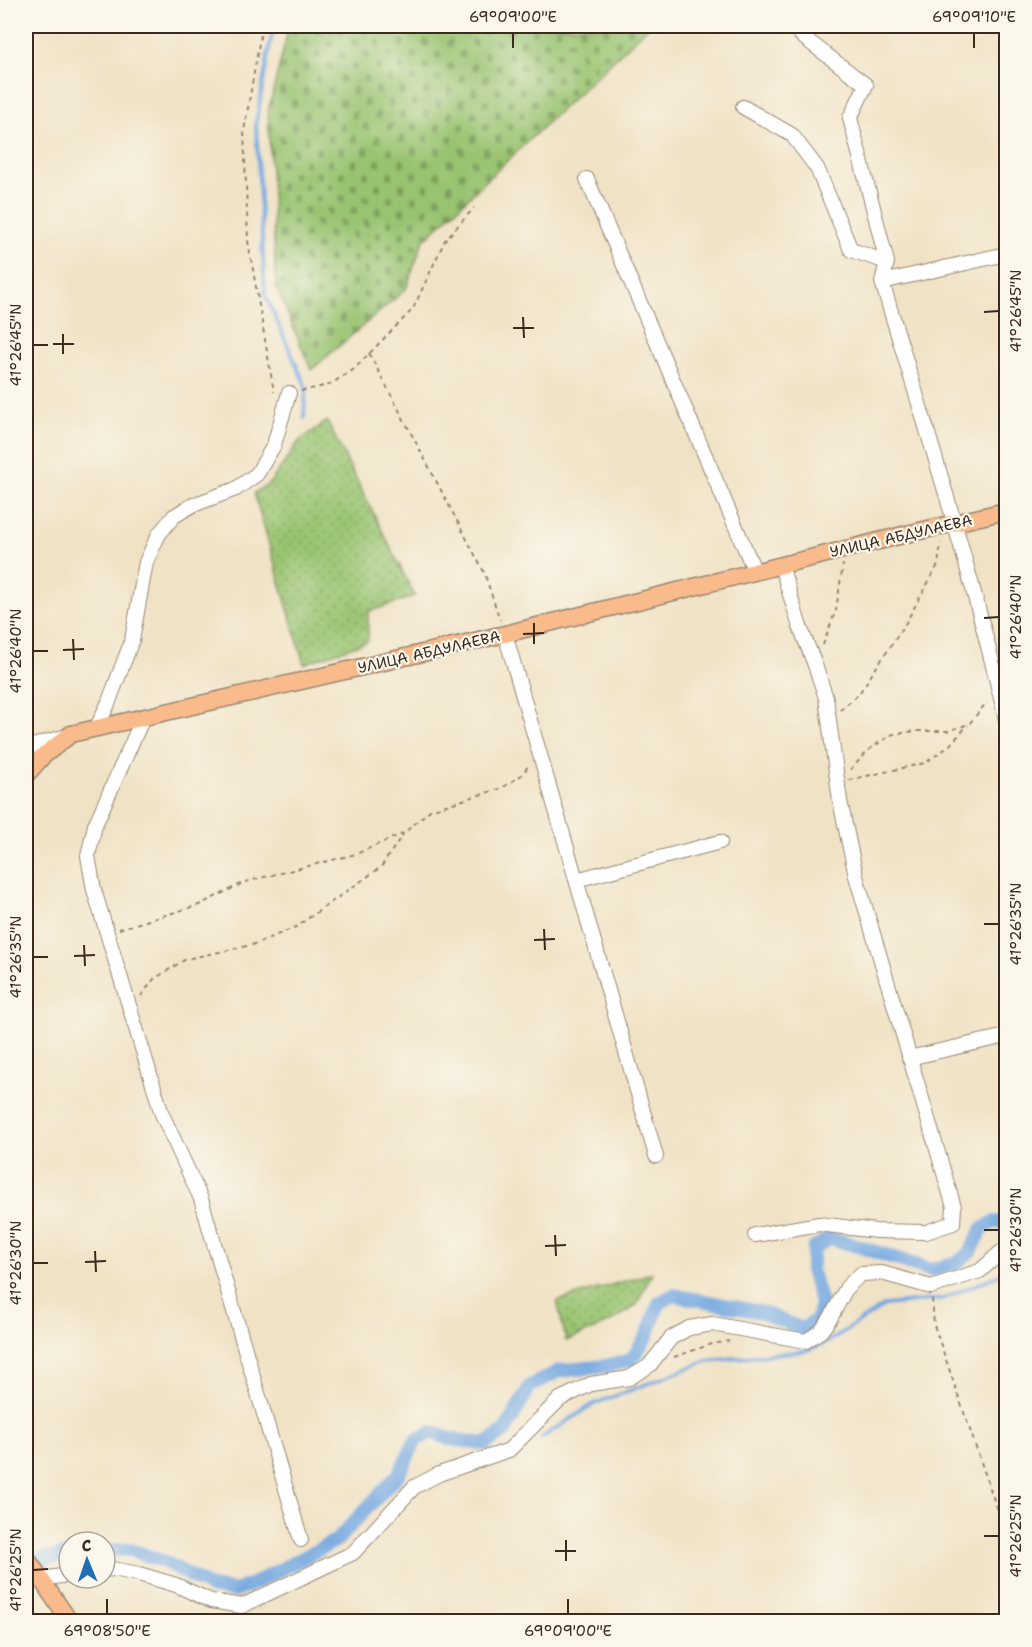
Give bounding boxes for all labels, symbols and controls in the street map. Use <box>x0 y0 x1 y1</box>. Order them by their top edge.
text: 69°09'00"E <box>469 7 557 27</box>
text: 69°09'10"E <box>932 7 1016 27</box>
text: 41°26'45"N <box>1006 270 1026 352</box>
text: 41°26'45"N <box>6 304 26 386</box>
street label: УЛИЦА АБДУЛАЕВА <box>828 510 974 562</box>
text: 41°26'40"N <box>1006 575 1026 659</box>
text: 41°26'40"N <box>6 609 26 693</box>
street label: УЛИЦА АБДУЛАЕВА <box>356 626 502 678</box>
text: 41°26'35"N <box>1006 882 1026 966</box>
text: 41°26'35"N <box>6 915 26 999</box>
text: 41°26'30"N <box>1006 1188 1026 1272</box>
text: 41°26'30"N <box>6 1221 26 1305</box>
text: 41°26'25"N <box>1006 1494 1026 1578</box>
text: 41°26'25"N <box>6 1528 26 1612</box>
north arrow <box>57 1530 117 1590</box>
text: С <box>81 1535 92 1556</box>
text: 69°08'50"E <box>63 1621 151 1641</box>
text: 69°09'00"E <box>524 1621 612 1641</box>

